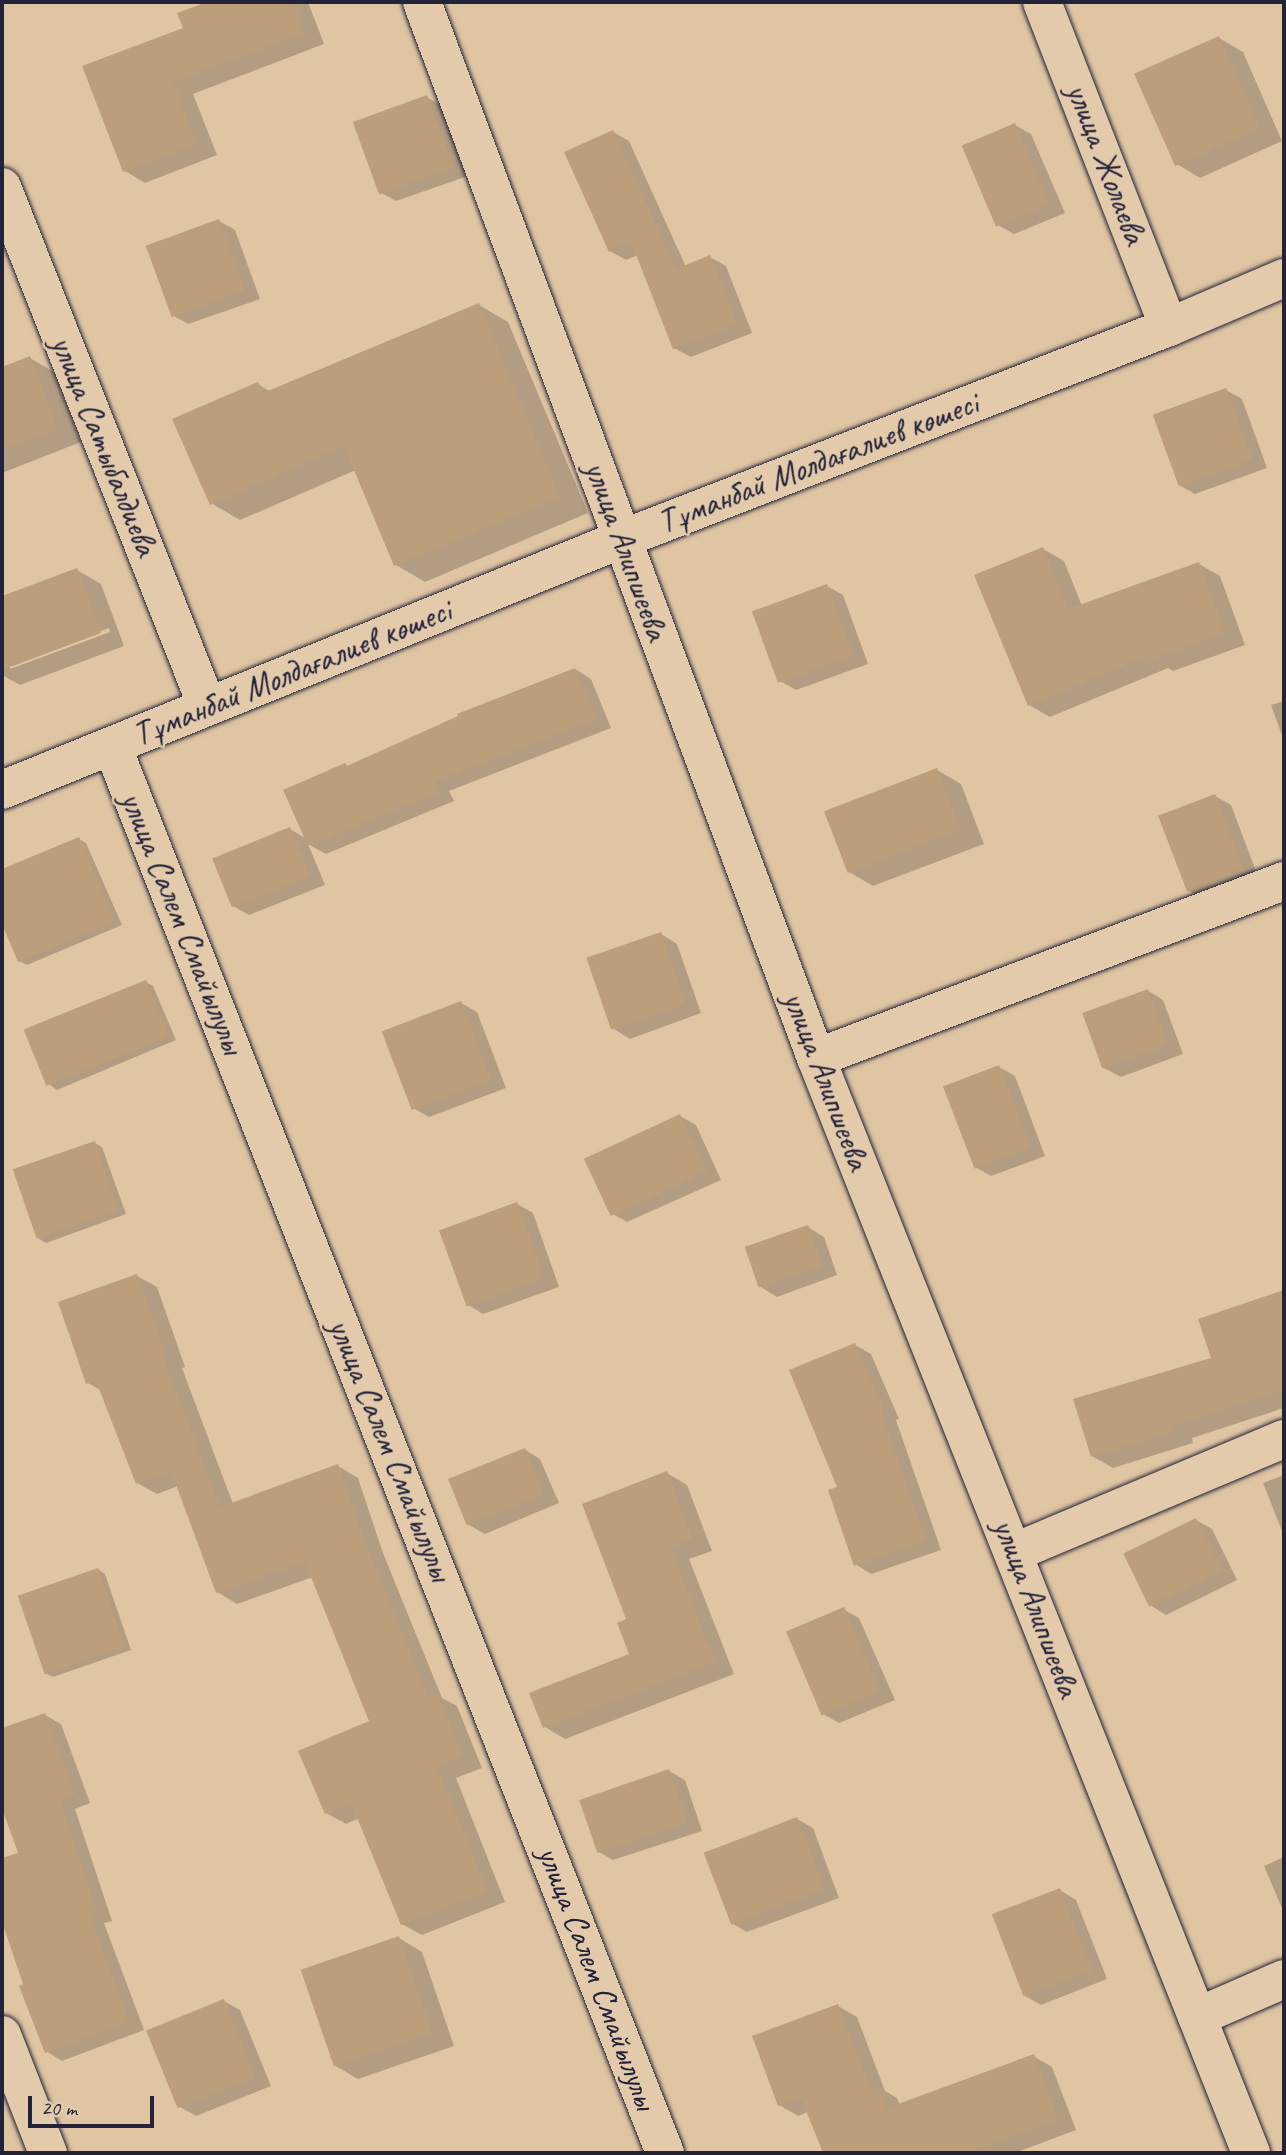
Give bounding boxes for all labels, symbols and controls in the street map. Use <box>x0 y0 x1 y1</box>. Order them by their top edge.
street label: улица Жолаева <box>1057 78 1155 250</box>
street label: улица Сатыбалдиева <box>42 331 166 561</box>
street label: Тұманбай Молдағалиев көшесі <box>652 384 984 542</box>
street label: улица Алипшеева <box>575 455 677 647</box>
street label: Тұманбай Молдағалиев көшесі <box>127 591 457 755</box>
street label: улица Салем Смайылулы <box>111 785 253 1061</box>
street label: улица Алипшеева <box>774 986 878 1176</box>
street label: улица Салем Смайылулы <box>319 1312 461 1588</box>
street label: улица Алипшеева <box>984 1513 1088 1703</box>
street label: улица Салем Смайылулы <box>528 1840 666 2116</box>
scale bar <box>32 2082 158 2126</box>
text: 20 m <box>41 2095 77 2121</box>

